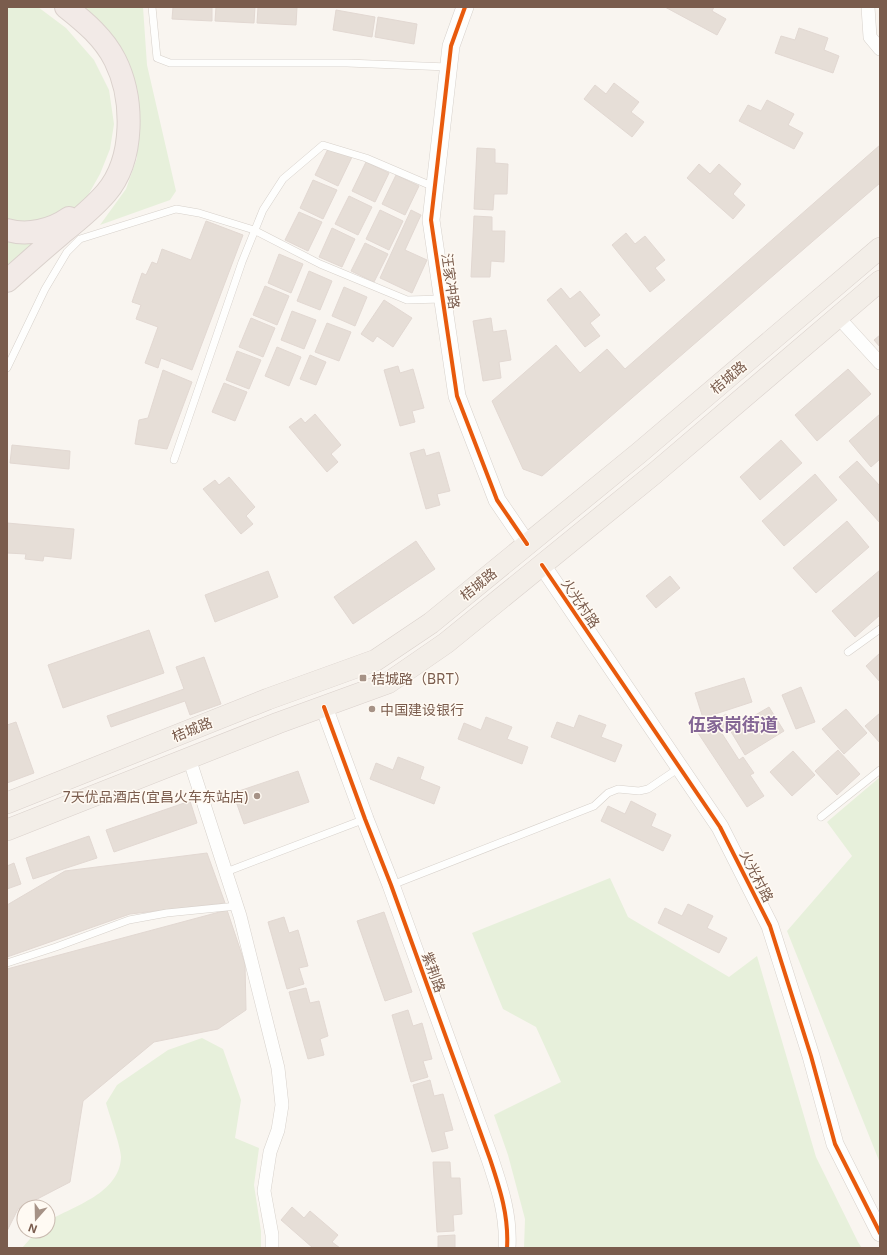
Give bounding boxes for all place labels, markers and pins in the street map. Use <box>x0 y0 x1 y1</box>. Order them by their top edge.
place label: 桔城路（BRT） <box>371 670 468 687</box>
marker: 桔城路（BRT） <box>358 673 368 683</box>
place label: 中国建设银行 <box>380 701 464 718</box>
marker: 中国建设银行 <box>367 704 377 714</box>
place label: 7天优品酒店(宜昌火车东站店) <box>63 788 249 805</box>
marker: 7天优品酒店(宜昌火车东站店) <box>252 791 262 801</box>

